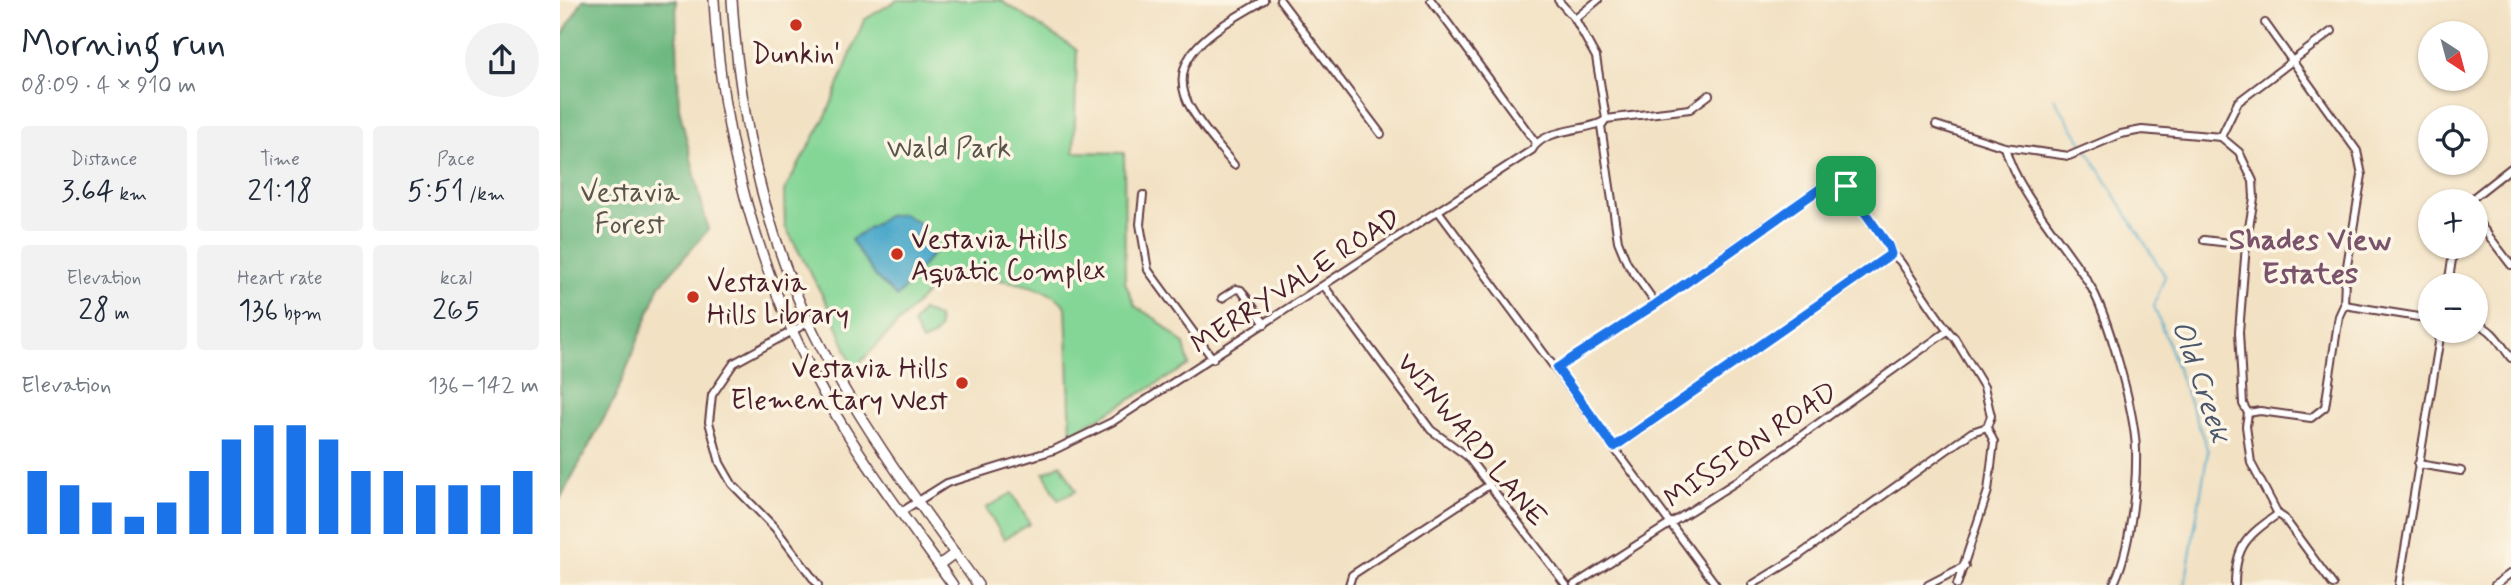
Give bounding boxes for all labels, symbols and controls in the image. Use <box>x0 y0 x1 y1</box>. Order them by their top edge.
marker: Dunkin' <box>788 17 804 33</box>
text: Morning run <box>21 20 226 69</box>
north arrow <box>2418 21 2488 91</box>
map controls <box>2418 21 2488 343</box>
button: share <box>465 23 539 97</box>
place label: Dunkin' <box>752 37 840 74</box>
text: 08:09 · 4 × 910 m <box>21 71 196 101</box>
button: locate <box>2418 105 2488 175</box>
park label: Wald Park <box>887 131 1011 168</box>
text: Distance <box>71 147 137 172</box>
text: Time <box>260 147 300 172</box>
text: Pace <box>437 147 475 172</box>
pin <box>1816 156 1876 216</box>
icon: arrive <box>1827 167 1865 205</box>
text: 3.64 <box>61 172 114 211</box>
text: 21:18 <box>247 172 313 211</box>
text: 5:51 <box>407 172 464 211</box>
park label: Vestavia Forest <box>580 175 680 244</box>
text: km <box>114 182 147 207</box>
text: /km <box>464 182 505 207</box>
button: + <box>2418 189 2488 259</box>
street label: MERRYVALE ROAD <box>1184 200 1408 364</box>
district label: Shades View Estates <box>2229 221 2392 294</box>
place label: Vestavia Hills Aquatic Complex <box>911 222 1106 291</box>
marker: Vestavia Hills Aquatic Complex <box>889 246 905 262</box>
place label: Vestavia Hills Library <box>707 265 849 334</box>
text: Elevation <box>67 266 141 291</box>
text: Heart rate <box>237 266 323 291</box>
text: kcal <box>440 266 472 291</box>
button: − <box>2418 273 2488 343</box>
marker: Vestavia Hills Library <box>685 289 701 305</box>
text: 28 <box>78 291 109 330</box>
text: 136 <box>238 291 278 330</box>
text: 265 <box>432 291 480 330</box>
text: m <box>109 301 130 326</box>
text: bpm <box>278 301 322 326</box>
water label: Old Creek <box>2161 315 2240 449</box>
street label: WINWARD LANE <box>1387 346 1555 535</box>
place label: Vestavia Hills Elementary West <box>730 351 949 420</box>
text: Elevation <box>21 371 112 401</box>
text: 136–142 m <box>428 371 539 401</box>
street label: MISSION ROAD <box>1658 374 1845 518</box>
marker: Vestavia Hills Elementary West <box>954 375 970 391</box>

